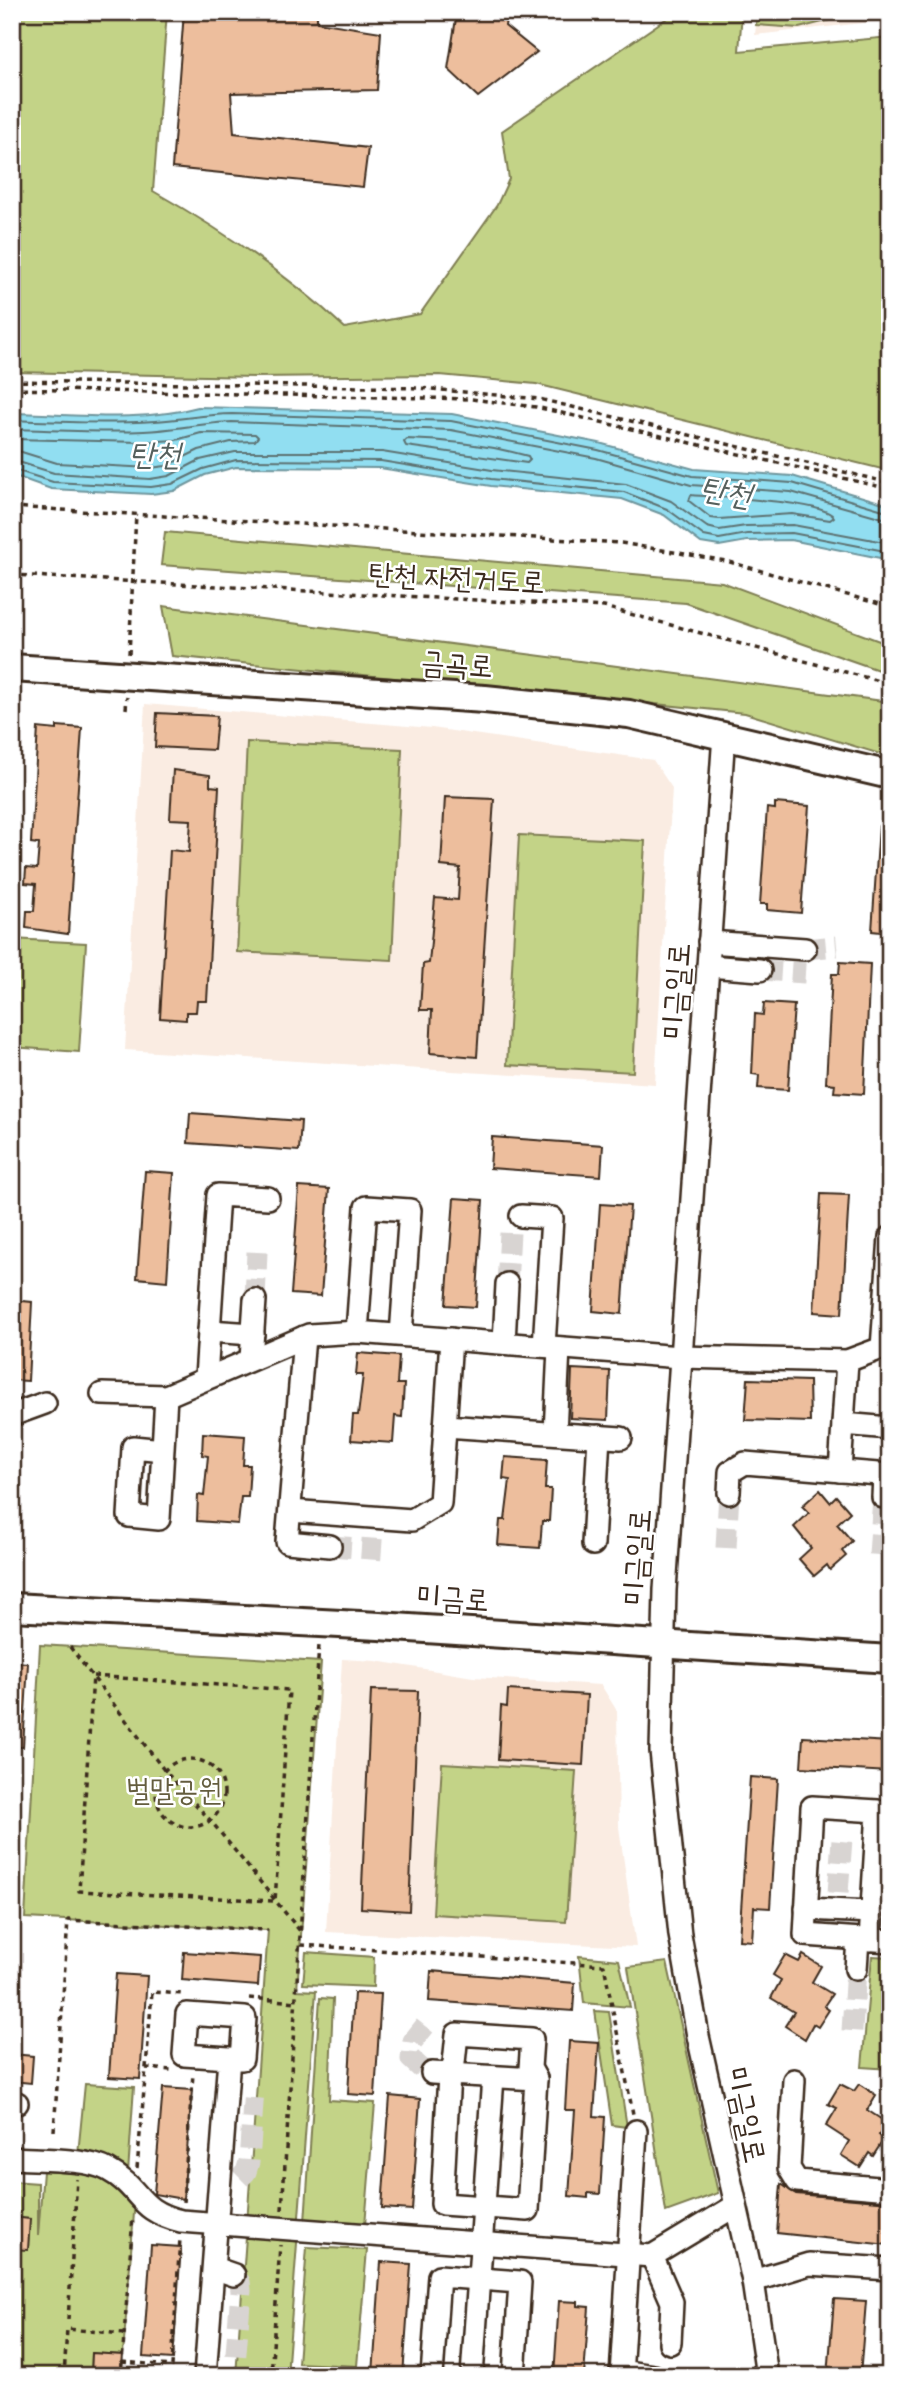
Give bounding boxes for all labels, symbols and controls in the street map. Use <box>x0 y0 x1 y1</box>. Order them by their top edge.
water label: 탄천 <box>129 434 184 475</box>
water label: 탄천 <box>697 468 758 517</box>
street label: 탄천 자전거도로 <box>368 554 546 602</box>
street label: 금곡로 <box>420 643 494 685</box>
street label: 미금일로 <box>654 942 698 1040</box>
street label: 미금일로 <box>615 1508 659 1606</box>
street label: 미금로 <box>416 1577 490 1619</box>
park label: 벌말공원 <box>126 1771 222 1809</box>
street label: 미금일로 <box>717 2064 775 2166</box>

